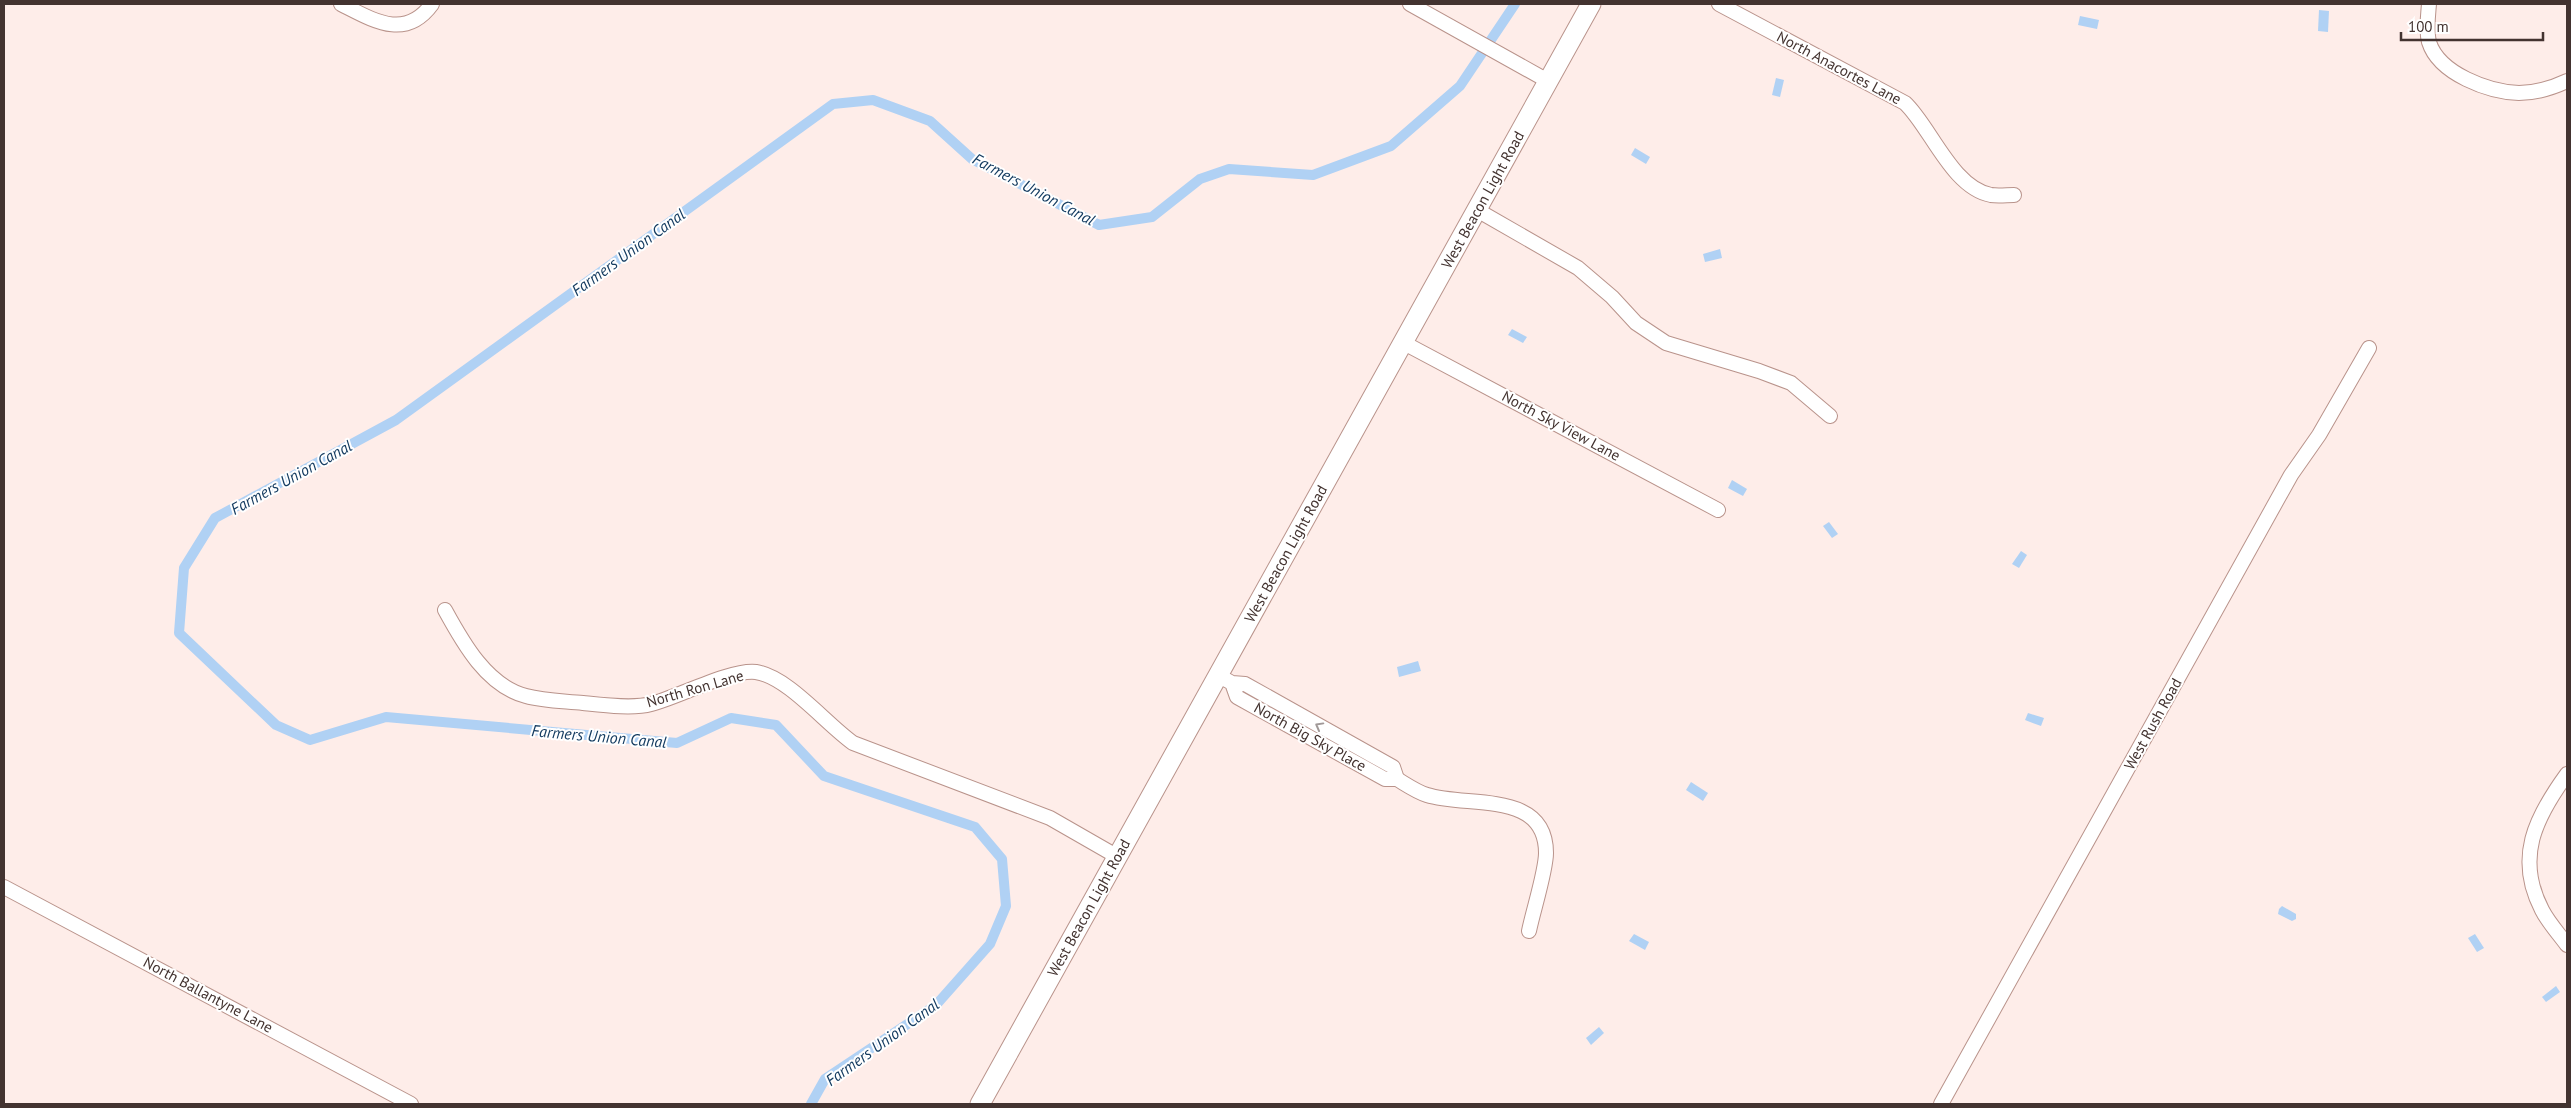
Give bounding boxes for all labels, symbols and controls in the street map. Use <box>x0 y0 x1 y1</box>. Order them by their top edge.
scale bar <box>2401 10 2544 42</box>
text: 100 m <box>2408 17 2449 36</box>
street label: North Anacortes Lane <box>1774 27 1905 108</box>
street label: West Beacon Light Road <box>1437 128 1528 272</box>
water label: Farmers Union Canal <box>969 148 1099 230</box>
water label: Farmers Union Canal <box>567 204 689 300</box>
street label: North Sky View Lane <box>1499 386 1624 465</box>
water label: Farmers Union Canal <box>227 435 356 519</box>
street label: West Beacon Light Road <box>1240 482 1331 626</box>
street label: North Ron Lane <box>644 666 746 711</box>
street label: West Rush Road <box>2120 675 2186 773</box>
street label: North Big Sky Place <box>1251 698 1370 775</box>
water label: Farmers Union Canal <box>531 720 668 752</box>
one-way arrow <box>1315 722 1324 732</box>
street label: West Beacon Light Road <box>1043 836 1134 980</box>
street label: North Ballantyne Lane <box>140 952 276 1037</box>
water label: Farmers Union Canal <box>821 994 943 1090</box>

